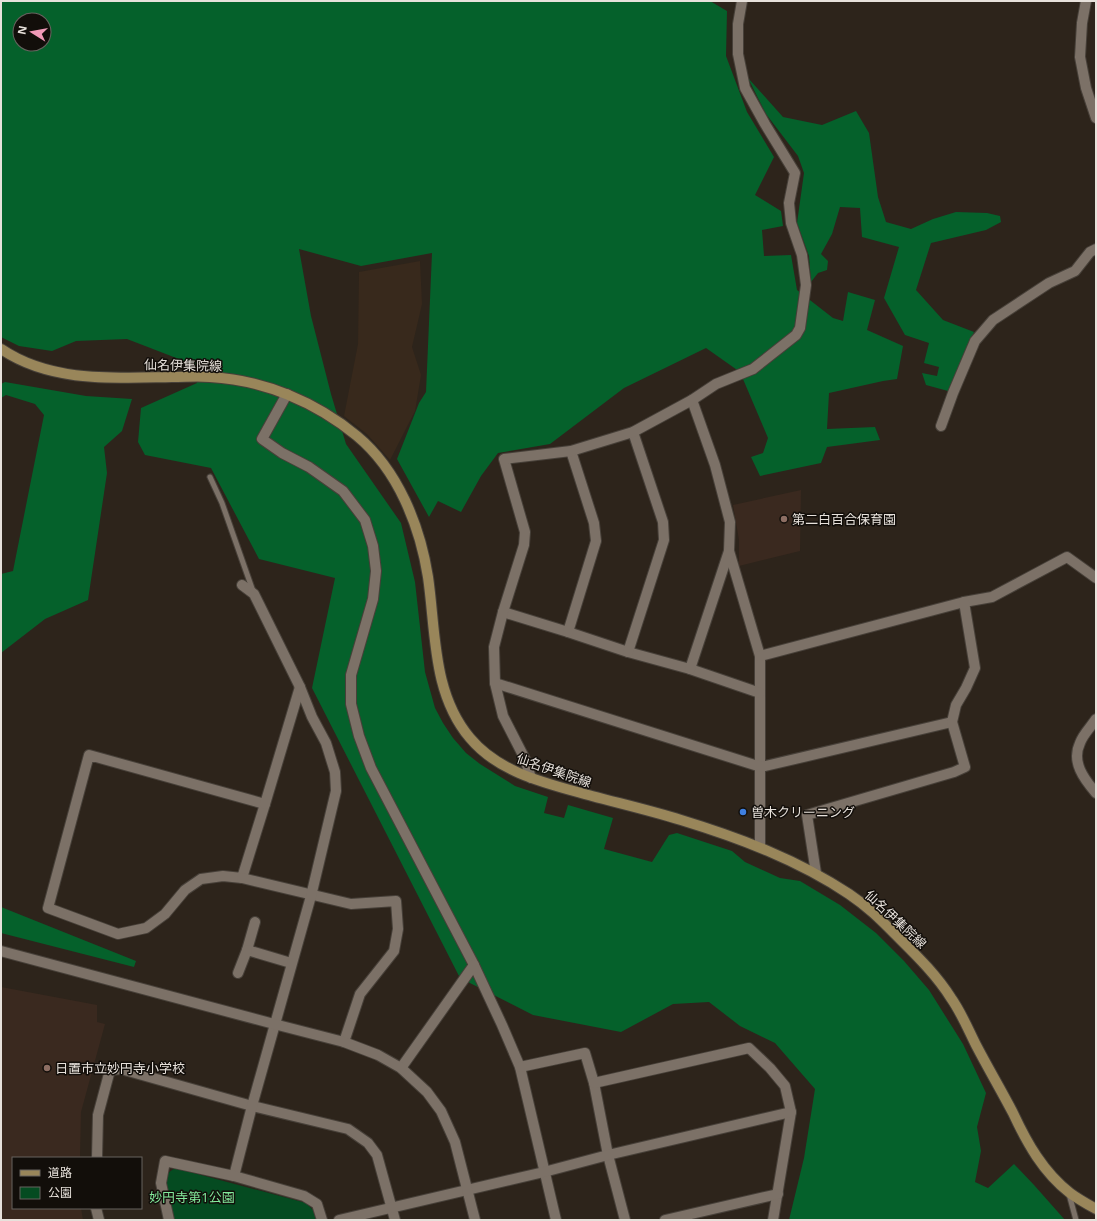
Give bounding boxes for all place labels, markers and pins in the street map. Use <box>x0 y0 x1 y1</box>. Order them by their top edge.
place label: 第二白百合保育園 <box>792 510 896 528</box>
marker: 第二白百合保育園 <box>779 514 789 524</box>
place label: 曽木クリーニング <box>751 803 855 821</box>
marker: 曽木クリーニング <box>738 807 748 817</box>
place label: 日置市立妙円寺小学校 <box>55 1059 185 1077</box>
marker: 日置市立妙円寺小学校 <box>42 1063 52 1073</box>

